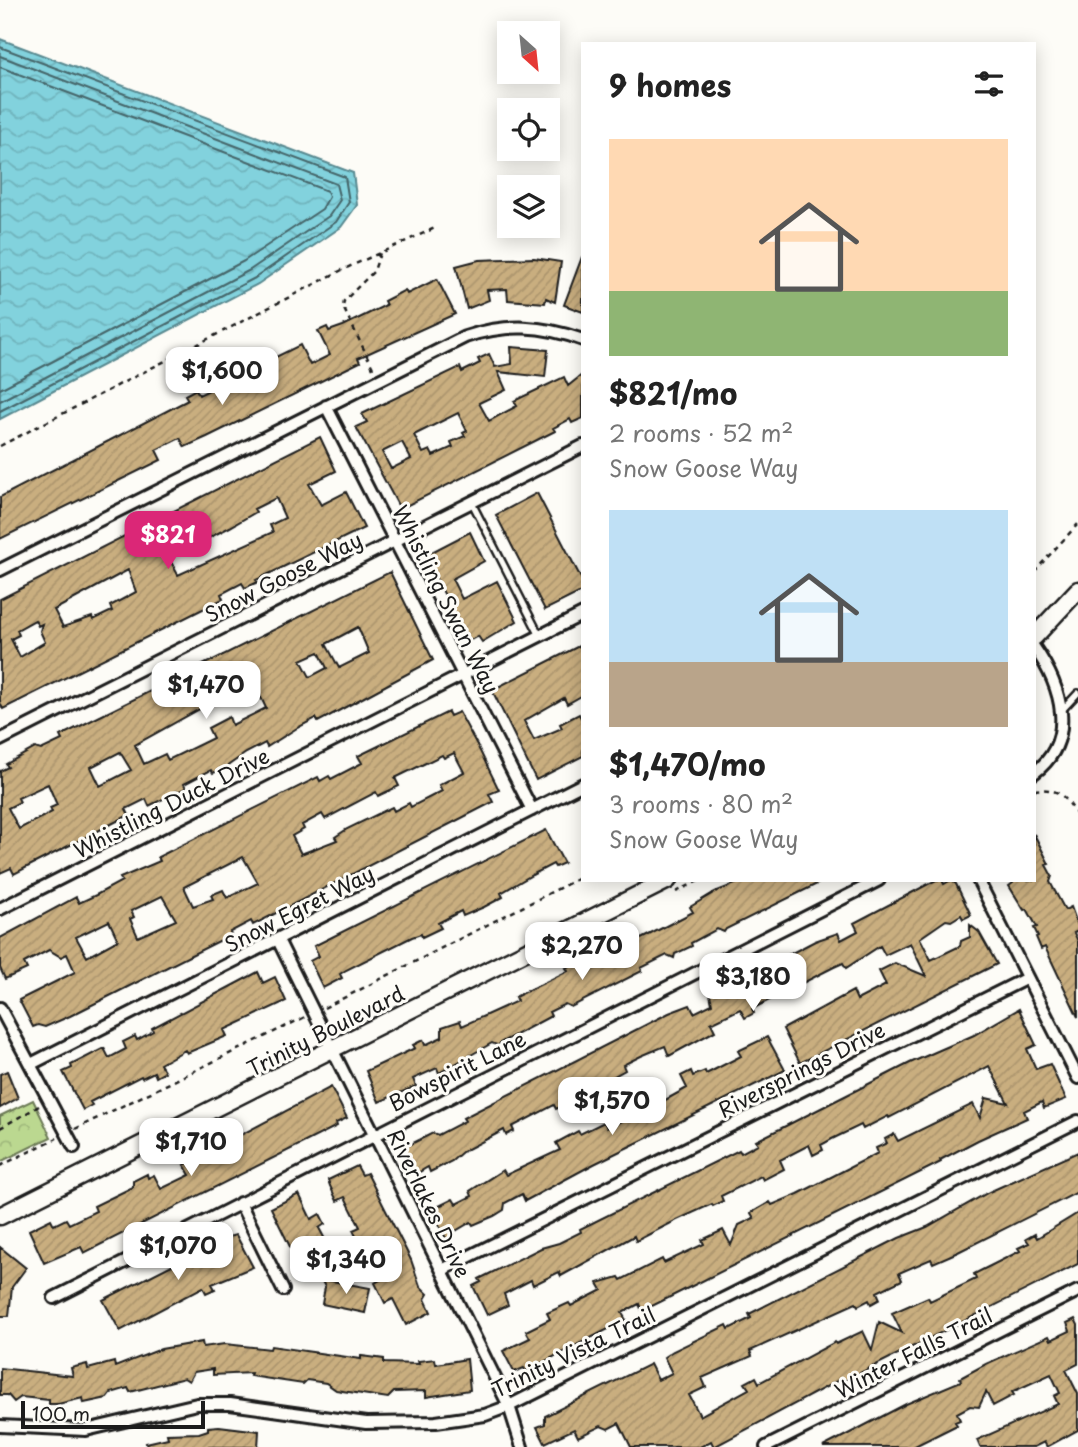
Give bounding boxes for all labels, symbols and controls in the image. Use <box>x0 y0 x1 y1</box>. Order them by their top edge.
north arrow <box>497 21 560 84</box>
map controls <box>497 21 560 238</box>
text: 9 homes <box>609 62 731 107</box>
icon: filters <box>970 65 1008 103</box>
button: locate <box>497 98 560 161</box>
button: layers <box>497 175 560 238</box>
icon: home <box>746 184 872 310</box>
pin: $1,600 <box>165 348 279 407</box>
text: $1,600 <box>182 352 262 387</box>
text: $821/mo <box>609 370 737 415</box>
text: 2 rooms · 52 m² <box>609 415 793 450</box>
text: Snow Goose Way <box>609 450 799 485</box>
street label: Whistling Swan Way <box>386 499 508 699</box>
pin: $821 <box>127 512 209 571</box>
text: $821 <box>141 516 195 551</box>
street label: Snow Goose Way <box>199 522 367 630</box>
icon: home <box>746 555 872 681</box>
pin: $1,470 <box>149 662 263 721</box>
text: $1,470 <box>168 666 244 701</box>
street label: Whistling Duck Drive <box>68 739 274 865</box>
text: $1,470/mo <box>609 741 766 786</box>
text: 3 rooms · 80 m² <box>609 786 793 821</box>
text: Snow Goose Way <box>609 821 799 856</box>
street label: Snow Egret Way <box>218 856 380 960</box>
pin: $2,270 <box>525 922 639 982</box>
text: $2,270 <box>541 927 623 962</box>
pin: $3,180 <box>696 954 810 1013</box>
text: $3,180 <box>715 958 791 993</box>
street label: Trinity Boulevard <box>241 976 409 1083</box>
street label: Riversprings Drive <box>712 1013 890 1125</box>
street label: Bowspirit Lane <box>383 1022 531 1118</box>
pin: $1,570 <box>555 1078 669 1137</box>
text: $1,570 <box>574 1082 650 1117</box>
pin: $1,710 <box>134 1118 248 1178</box>
text: $1,710 <box>155 1123 227 1158</box>
street label: Riverlakes Drive <box>380 1123 480 1283</box>
pin: $1,070 <box>121 1222 235 1282</box>
text: $1,070 <box>139 1227 217 1262</box>
pin: $1,340 <box>289 1236 403 1296</box>
text: $1,340 <box>306 1241 386 1276</box>
street label: Trinity Vista Trail <box>486 1297 660 1405</box>
street label: Winter Falls Trail <box>828 1298 998 1406</box>
scale bar <box>21 1398 205 1430</box>
text: 100 m <box>32 1399 90 1427</box>

